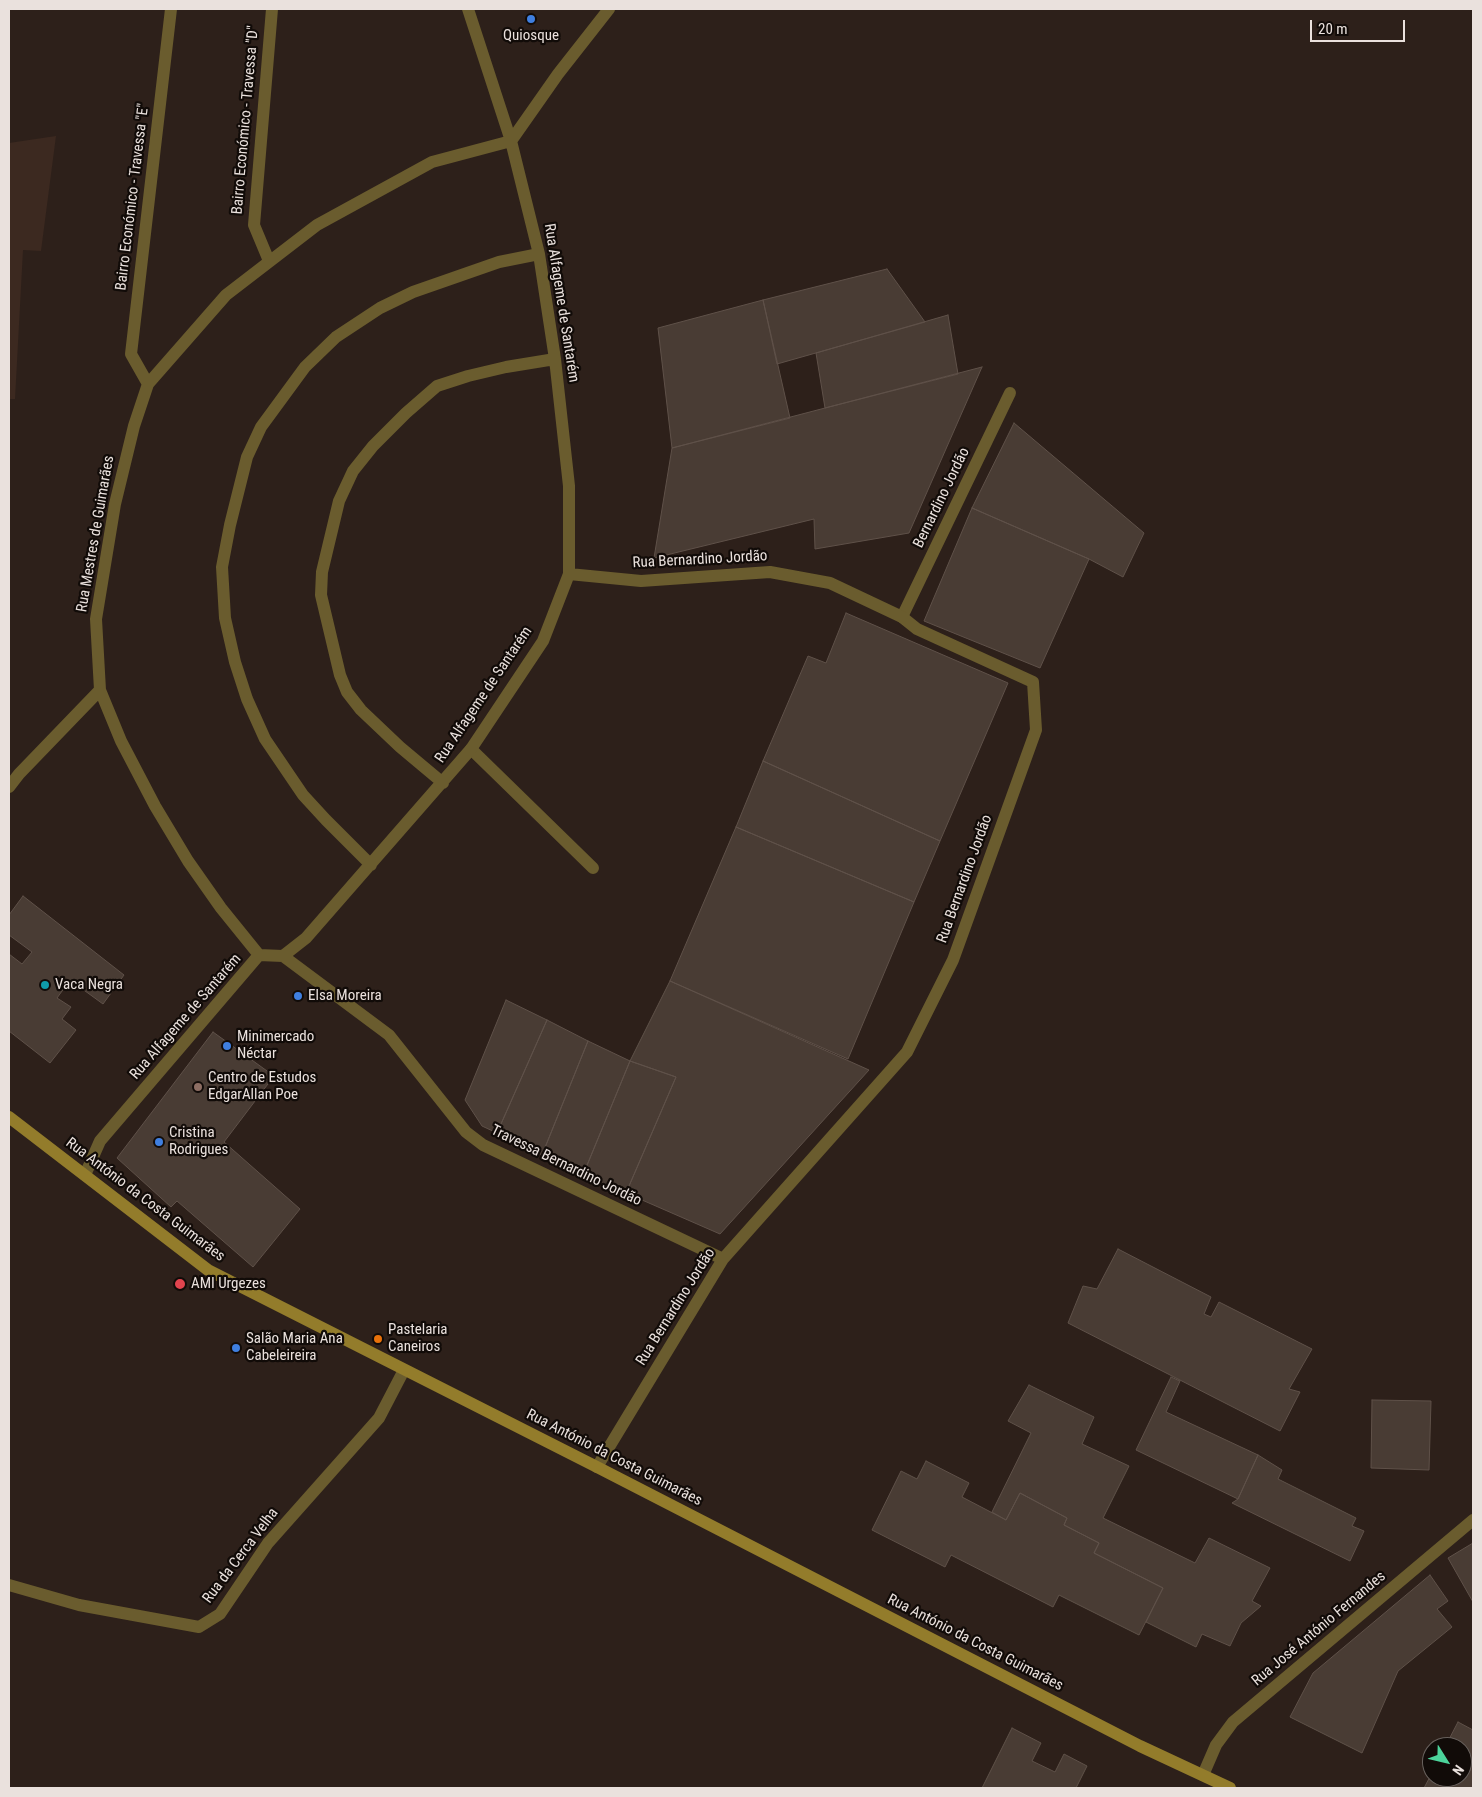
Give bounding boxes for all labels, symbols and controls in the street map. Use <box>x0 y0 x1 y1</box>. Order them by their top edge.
scale bar <box>1312 10 1407 42</box>
marker: Quiosque <box>525 13 537 25</box>
text: 20 m <box>1318 20 1348 38</box>
street label: Bairro Económico - Travessa "D" <box>229 25 263 215</box>
place label: Quiosque <box>503 27 559 45</box>
street label: Bairro Económico - Travessa "E" <box>113 102 153 292</box>
street label: Rua Alfageme de Santarém <box>540 222 582 384</box>
street label: Bernardino Jordão <box>910 445 974 551</box>
street label: Rua Mestres de Guimarães <box>73 454 119 614</box>
street label: Rua Bernardino Jordão <box>632 547 768 573</box>
street label: Rua Alfageme de Santarém <box>432 623 536 767</box>
street label: Rua Bernardino Jordão <box>933 812 997 946</box>
street label: Rua Alfageme de Santarém <box>127 950 245 1084</box>
place label: Vaca Negra <box>55 976 123 994</box>
marker: Vaca Negra <box>39 979 51 991</box>
place label: Elsa Moreira <box>308 987 382 1005</box>
marker: Elsa Moreira <box>292 990 304 1002</box>
place label: Minimercado Néctar <box>237 1028 314 1063</box>
marker: Minimercado Néctar <box>221 1040 233 1052</box>
place label: Centro de Estudos EdgarAllan Poe <box>208 1069 316 1104</box>
marker: Centro de Estudos EdgarAllan Poe <box>192 1081 204 1093</box>
street label: Travessa Bernardino Jordão <box>488 1122 644 1210</box>
place label: Cristina Rodrigues <box>169 1124 228 1159</box>
street label: Rua António da Costa Guimarães <box>62 1134 228 1266</box>
marker: Cristina Rodrigues <box>153 1136 165 1148</box>
street label: Rua Bernardino Jordão <box>633 1245 719 1369</box>
place label: AMI Urgezes <box>191 1275 266 1293</box>
marker: AMI Urgezes <box>173 1277 187 1291</box>
place label: Pastelaria Caneiros <box>388 1321 448 1356</box>
place label: Salão Maria Ana Cabeleireira <box>246 1330 343 1365</box>
marker: Pastelaria Caneiros <box>372 1333 384 1345</box>
marker: Salão Maria Ana Cabeleireira <box>230 1342 242 1354</box>
street label: Rua António da Costa Guimarães <box>523 1406 705 1510</box>
street label: Rua da Cerca Velha <box>199 1505 283 1607</box>
street label: Rua José António Fernandes <box>1248 1568 1390 1690</box>
street label: Rua António da Costa Guimarães <box>884 1591 1066 1695</box>
north arrow <box>1422 1737 1472 1787</box>
text: N <box>1449 1762 1467 1778</box>

